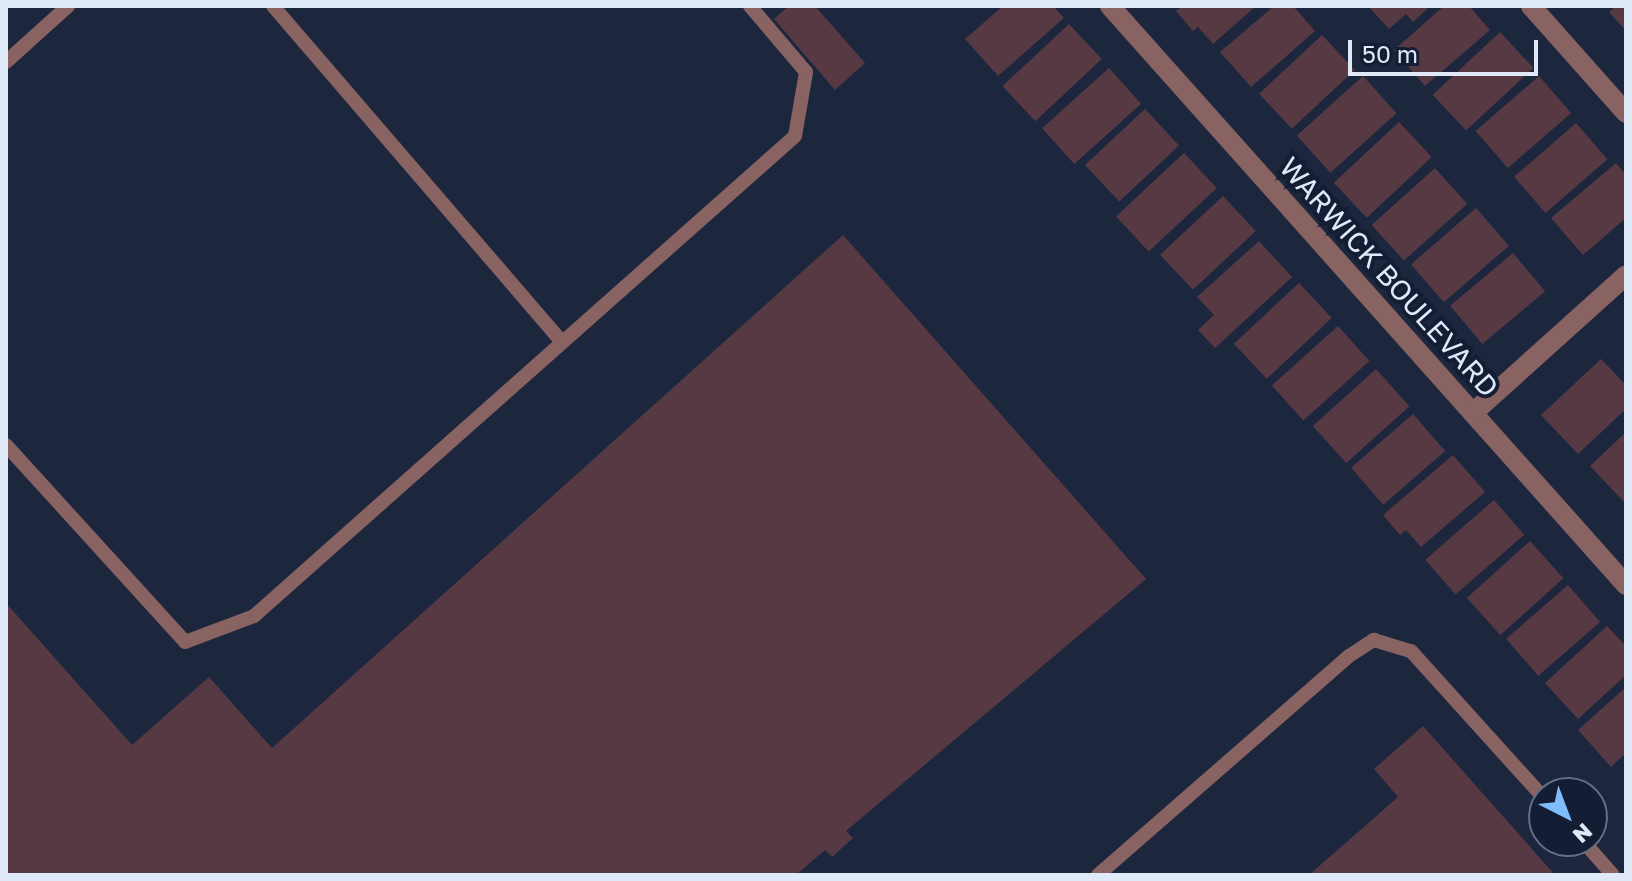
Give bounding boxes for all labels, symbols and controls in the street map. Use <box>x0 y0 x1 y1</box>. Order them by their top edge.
scale bar <box>1352 24 1542 74</box>
text: 50 m <box>1362 39 1418 68</box>
street label: WARWICK BOULEVARD <box>1273 150 1505 404</box>
north arrow <box>1528 777 1608 857</box>
text: N <box>1568 818 1598 849</box>

